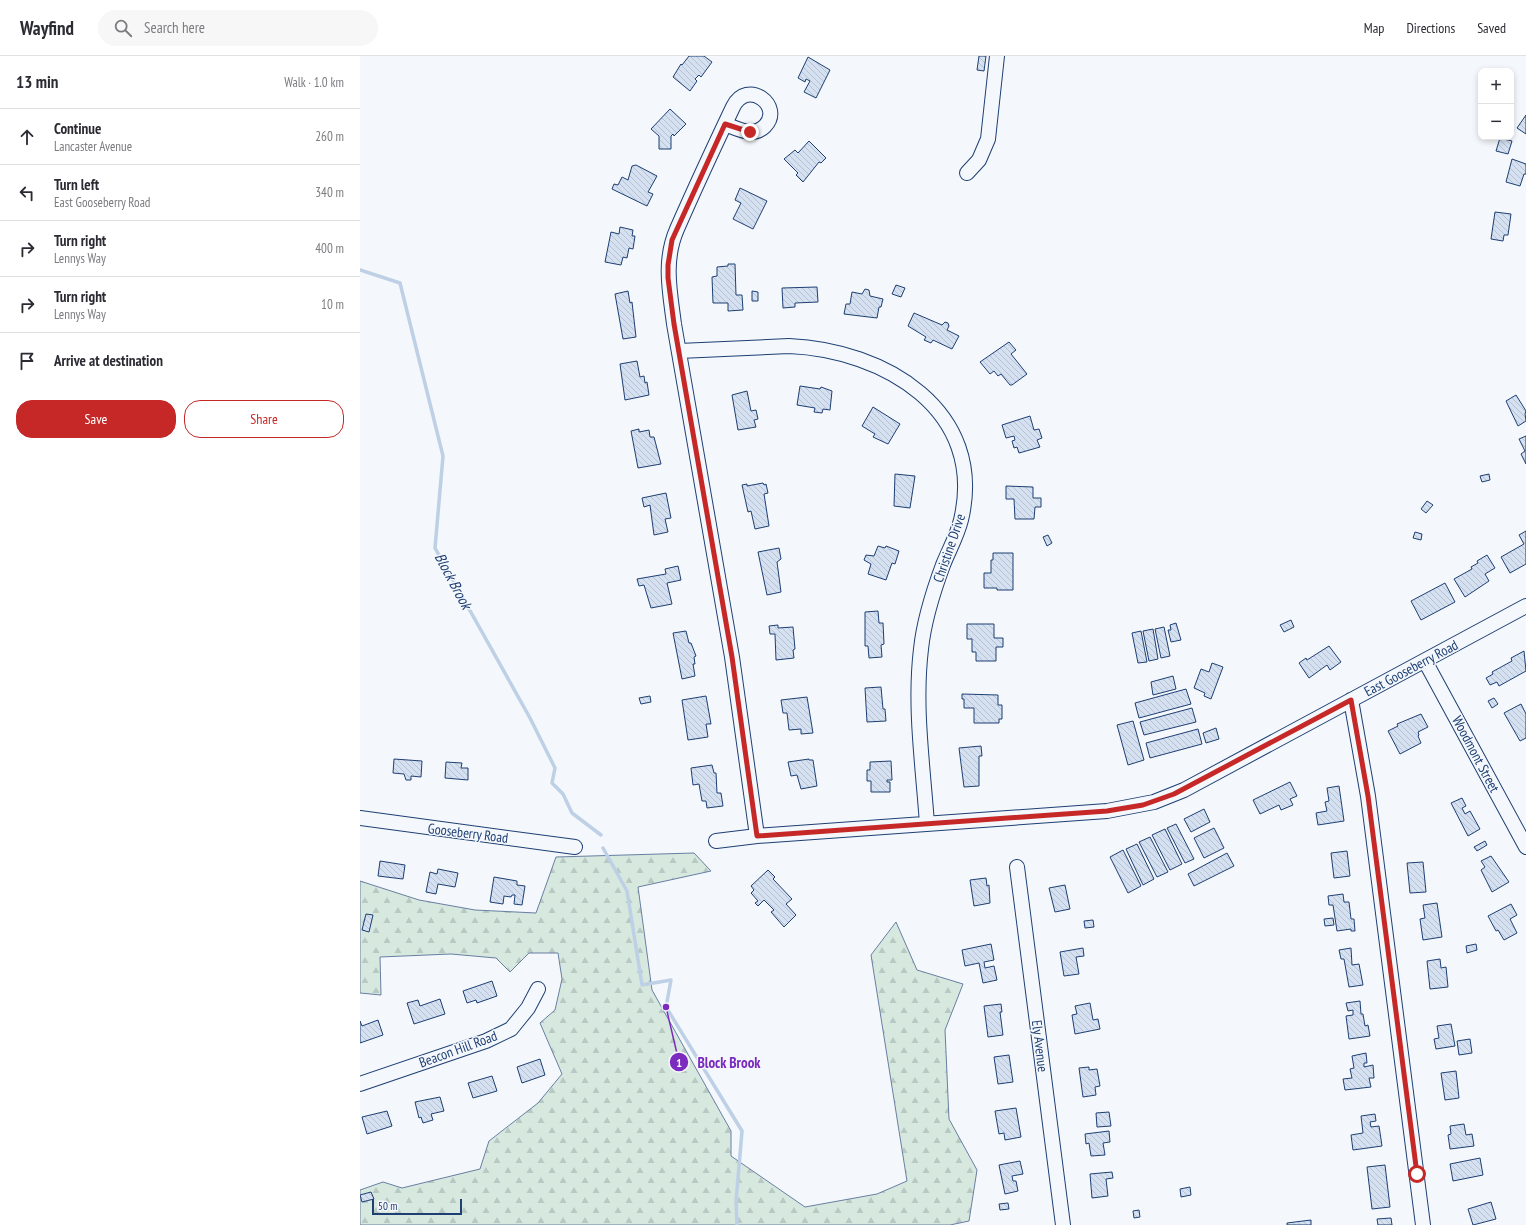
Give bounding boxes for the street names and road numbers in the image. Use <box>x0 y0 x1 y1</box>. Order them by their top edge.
street label: Christine Drive <box>929 511 969 585</box>
street label: East Gooseberry Road <box>1361 636 1461 700</box>
street label: Woodmont Street <box>1448 713 1504 796</box>
street label: Gooseberry Road <box>427 819 509 847</box>
street label: Ely Avenue <box>1028 1019 1052 1073</box>
street label: Beacon Hill Road <box>416 1027 500 1071</box>

